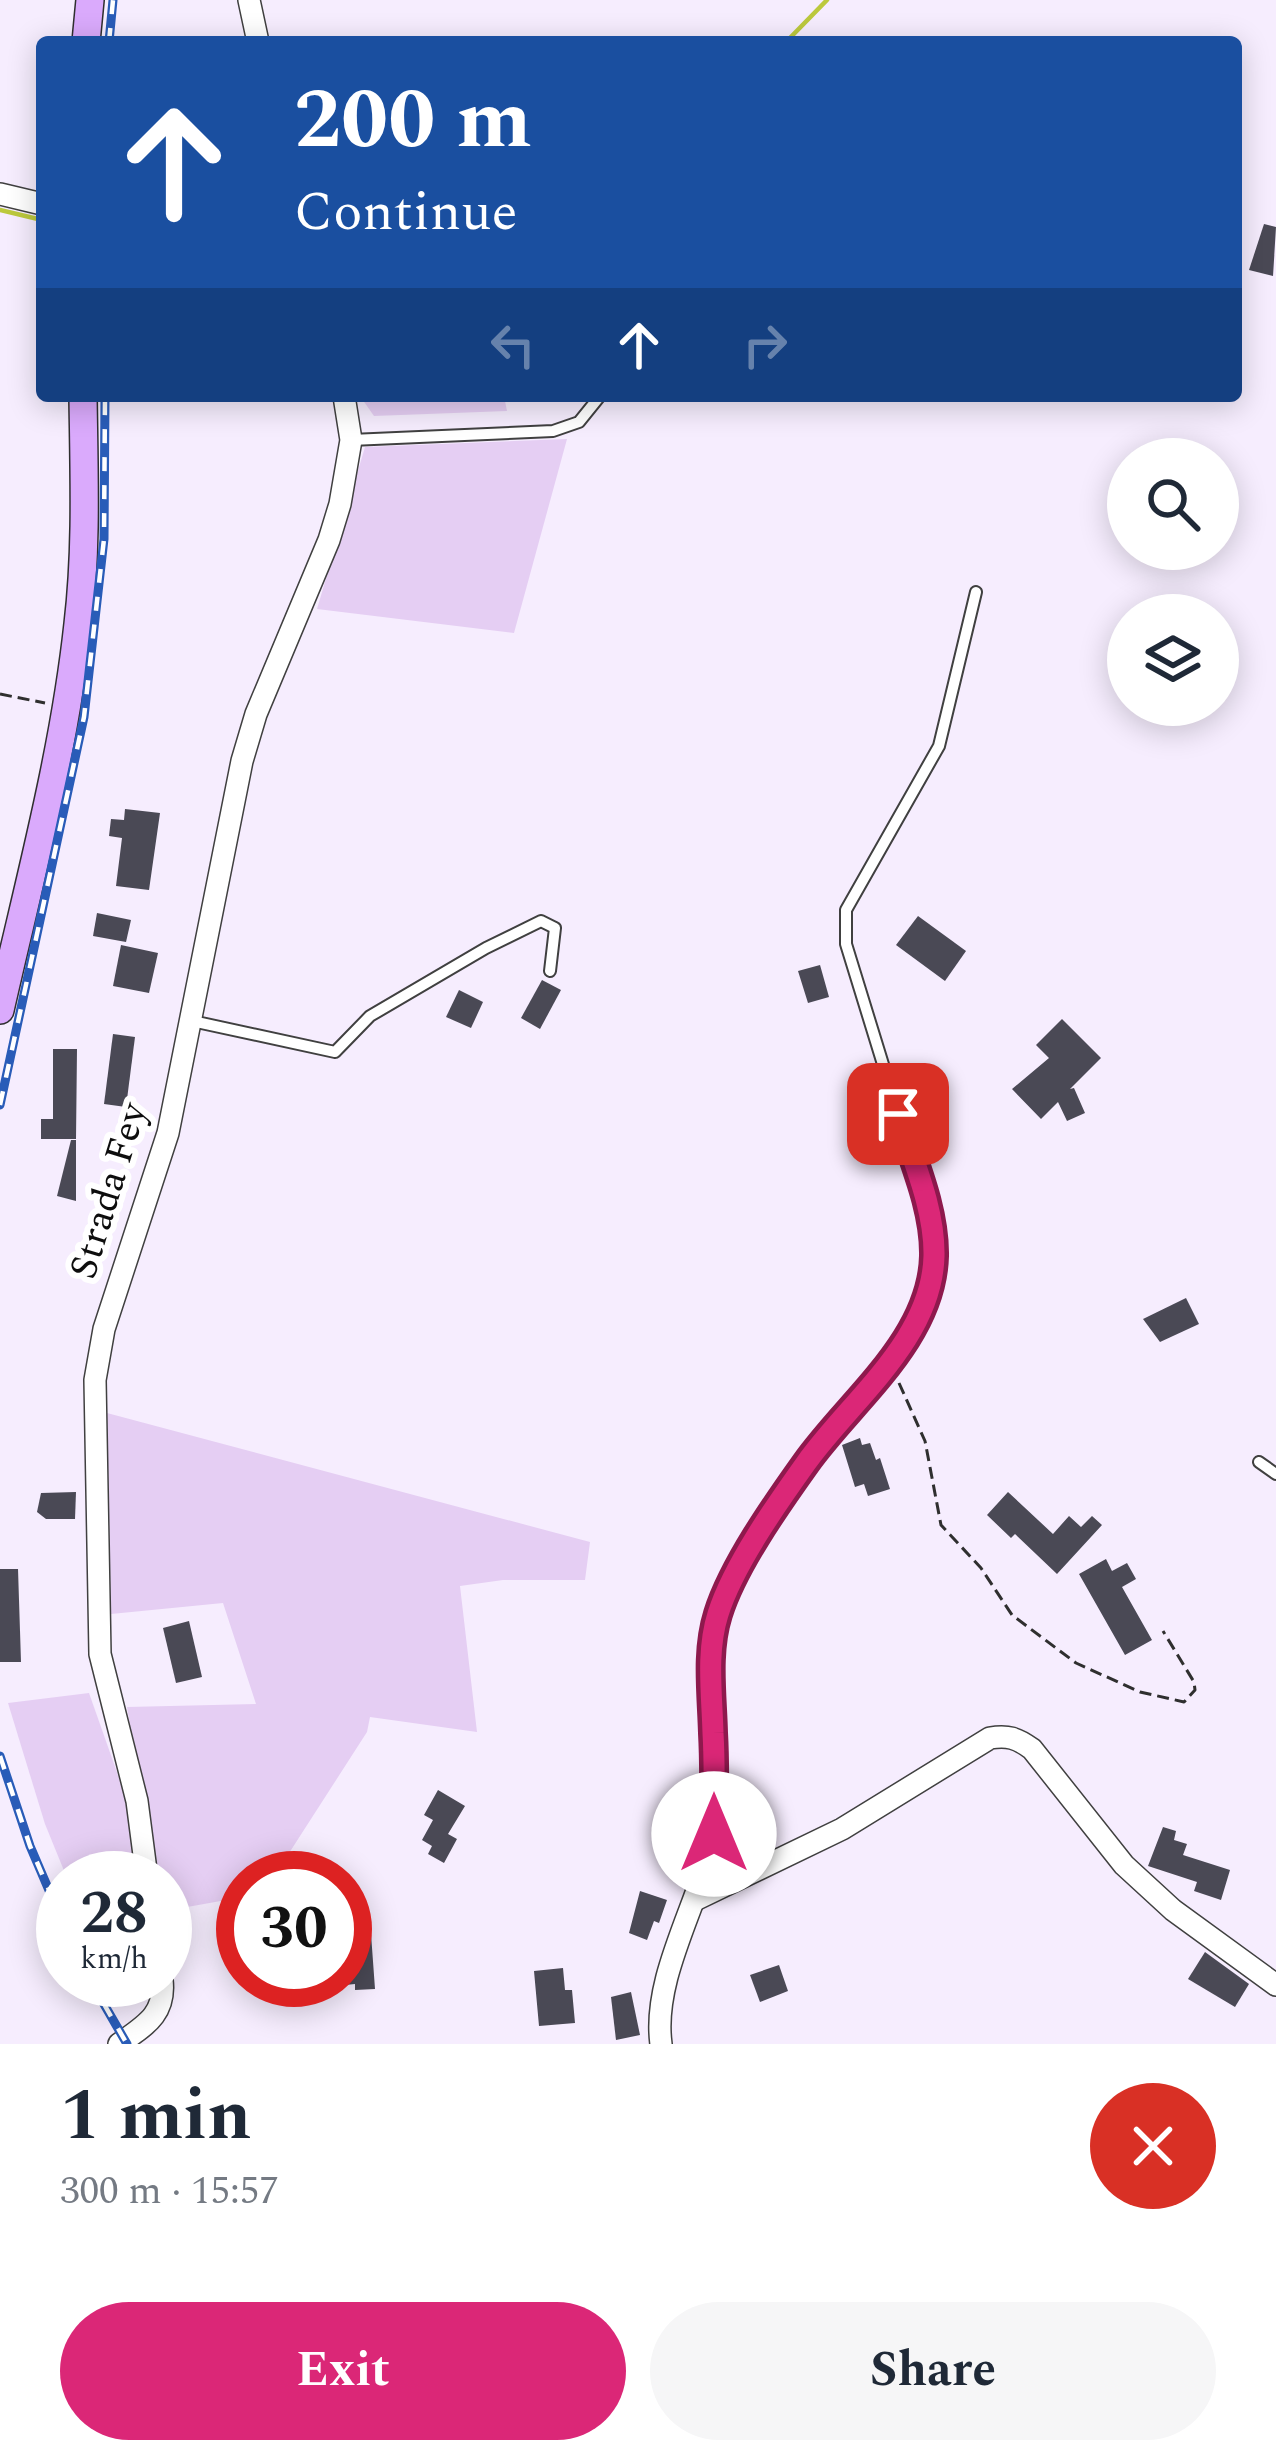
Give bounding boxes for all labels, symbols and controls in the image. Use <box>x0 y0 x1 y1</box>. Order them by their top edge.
text: 200 m <box>294 57 532 185</box>
icon: ahead <box>96 84 252 240</box>
text: Continue <box>294 172 518 254</box>
icon: left <box>480 312 546 378</box>
icon: ahead <box>606 312 672 378</box>
icon: right <box>732 312 798 378</box>
map controls <box>1107 438 1239 726</box>
button: search <box>1107 438 1239 570</box>
button: layers <box>1107 594 1239 726</box>
pin <box>847 1063 949 1165</box>
icon: arrive <box>865 1081 931 1147</box>
street label: Strada Fey <box>54 1094 164 1286</box>
position arrow <box>651 1771 777 1897</box>
speed limit sign: 30 <box>216 1851 372 2007</box>
text: 28 <box>80 1868 148 1960</box>
text: km/h <box>80 1936 148 1982</box>
text: 1 min <box>60 2062 252 2171</box>
button: close <box>1090 2083 1216 2209</box>
text: 300 m · 15:57 <box>60 2162 279 2221</box>
button: Exit <box>60 2302 626 2440</box>
button: Share <box>650 2302 1216 2440</box>

